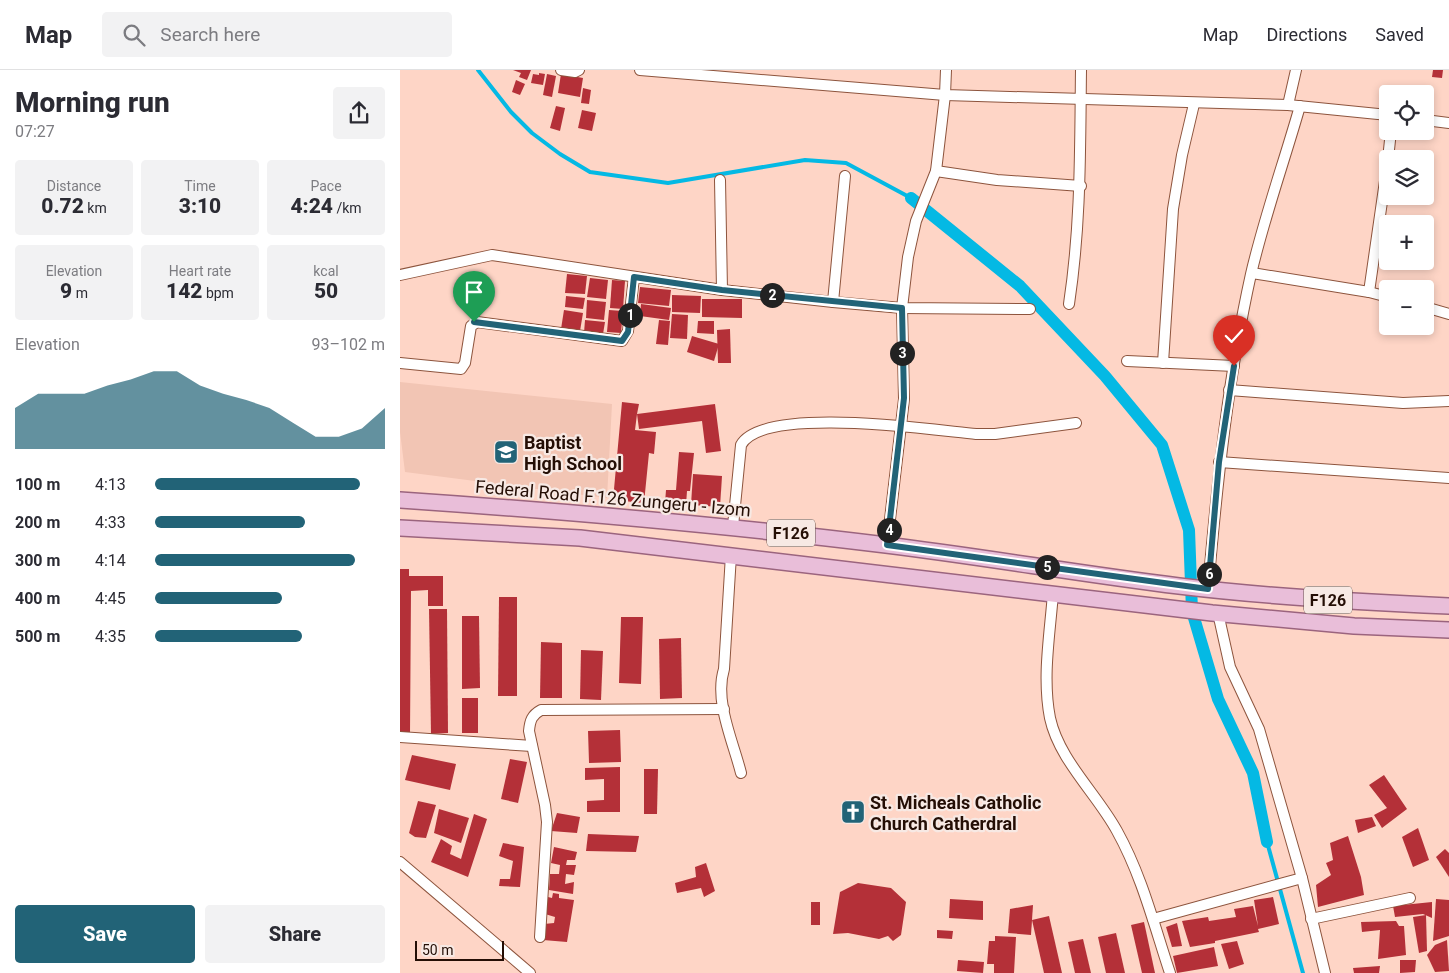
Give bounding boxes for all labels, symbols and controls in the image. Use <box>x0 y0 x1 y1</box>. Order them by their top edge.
search box <box>102 12 452 57</box>
text: Map <box>25 21 72 49</box>
icon: search <box>120 21 148 49</box>
text: Search here <box>160 23 260 46</box>
text: Map <box>1203 24 1238 45</box>
text: Directions <box>1266 24 1347 45</box>
text: Saved <box>1375 24 1424 45</box>
map controls <box>1379 85 1434 335</box>
button: locate <box>1379 85 1434 140</box>
text: Morning run <box>15 86 170 119</box>
button: share <box>333 87 385 139</box>
text: 07:27 <box>15 122 55 141</box>
button: layers <box>1379 150 1434 205</box>
text: Distance <box>47 178 101 194</box>
text: Time <box>184 178 216 194</box>
text: Pace <box>310 178 342 194</box>
text: 0.72 <box>41 194 84 218</box>
text: 3:10 <box>179 194 221 218</box>
text: 4:24 <box>290 194 333 218</box>
text: km <box>84 200 107 216</box>
text: /km <box>333 200 362 216</box>
button: + <box>1379 215 1434 270</box>
text: Elevation <box>46 263 102 279</box>
text: Heart rate <box>169 263 231 279</box>
text: kcal <box>313 263 339 279</box>
pin <box>453 271 495 322</box>
icon: arrive <box>460 278 488 306</box>
text: 9 <box>60 279 72 303</box>
text: 142 <box>166 279 202 303</box>
text: 50 <box>314 279 338 303</box>
button: − <box>1379 280 1434 335</box>
pin: 2 <box>760 282 784 308</box>
text: m <box>72 285 88 301</box>
text: bpm <box>202 285 234 301</box>
text: 2 <box>768 287 777 303</box>
pin: 1 <box>618 302 642 328</box>
text: 1 <box>626 307 635 323</box>
pin <box>1213 315 1255 366</box>
icon: check <box>1220 322 1248 350</box>
text: Elevation <box>15 335 80 354</box>
text: 93–102 m <box>312 335 385 354</box>
pin: 3 <box>890 340 914 366</box>
text: 3 <box>898 345 907 361</box>
place label: Baptist High School <box>524 432 622 474</box>
school or university icon: Baptist High School <box>493 439 519 465</box>
text: 100 m <box>15 475 60 494</box>
text: 4:13 <box>95 475 126 494</box>
street label: Federal Road F.126 Zungeru - Izom <box>474 475 752 521</box>
text: 200 m <box>15 513 60 532</box>
text: 4:33 <box>95 513 126 532</box>
pin: 4 <box>876 518 902 542</box>
road number: F126 <box>767 519 815 546</box>
text: 4 <box>885 522 894 538</box>
text: 300 m <box>15 551 60 570</box>
text: 4:14 <box>95 551 126 570</box>
pin: 5 <box>1034 554 1060 580</box>
text: 5 <box>1043 559 1052 575</box>
pin: 6 <box>1196 562 1222 586</box>
text: 6 <box>1205 566 1214 582</box>
road number: F126 <box>1304 586 1352 614</box>
text: 400 m <box>15 589 60 608</box>
text: 4:45 <box>95 589 126 608</box>
text: 500 m <box>15 627 60 646</box>
text: 4:35 <box>95 627 126 646</box>
place label: St. Micheals Catholic Church Catherdral <box>870 792 1041 834</box>
church icon: St. Micheals Catholic Church Catherdral <box>840 799 866 825</box>
button: Save <box>15 905 195 963</box>
button: Share <box>205 905 385 963</box>
scale bar <box>415 938 504 961</box>
text: 50 m <box>422 942 454 958</box>

